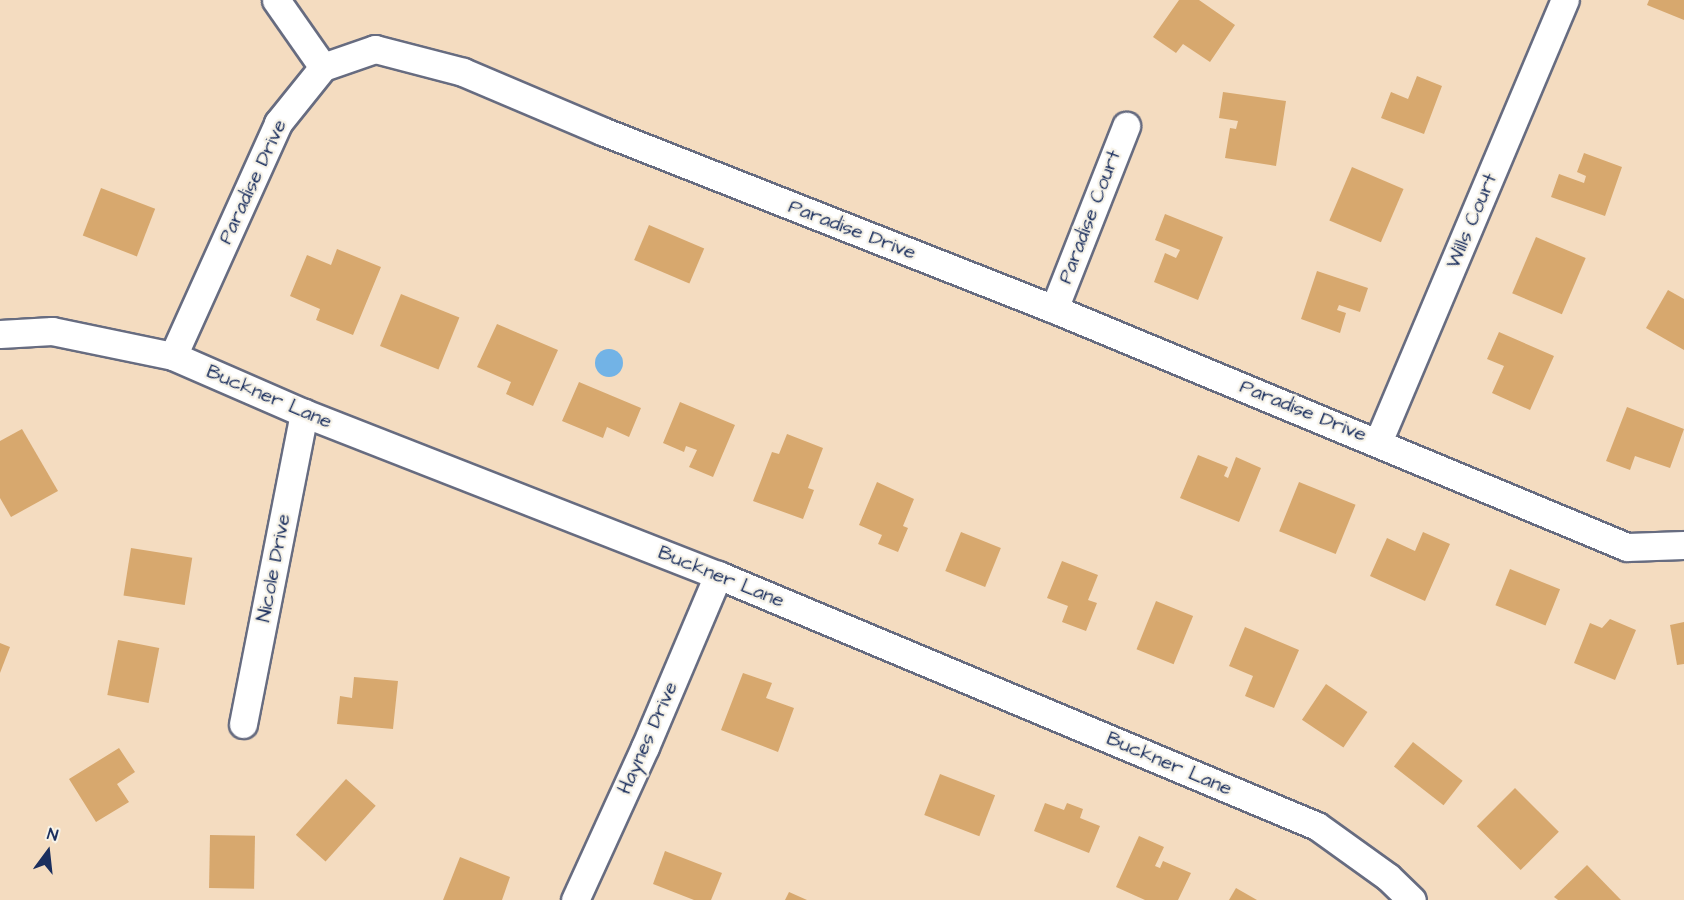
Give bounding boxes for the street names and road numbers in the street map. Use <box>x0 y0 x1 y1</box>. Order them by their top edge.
street label: Paradise Drive <box>214 116 292 248</box>
street label: Paradise Court <box>1054 147 1126 287</box>
street label: Wills Court <box>1441 170 1503 272</box>
street label: Paradise Drive <box>785 195 919 265</box>
street label: Buckner Lane <box>203 360 335 434</box>
street label: Paradise Drive <box>1236 375 1370 447</box>
street label: Nicole Drive <box>252 512 296 624</box>
street label: Buckner Lane <box>654 541 788 613</box>
street label: Haynes Drive <box>613 678 683 798</box>
street label: Buckner Lane <box>1103 727 1235 801</box>

